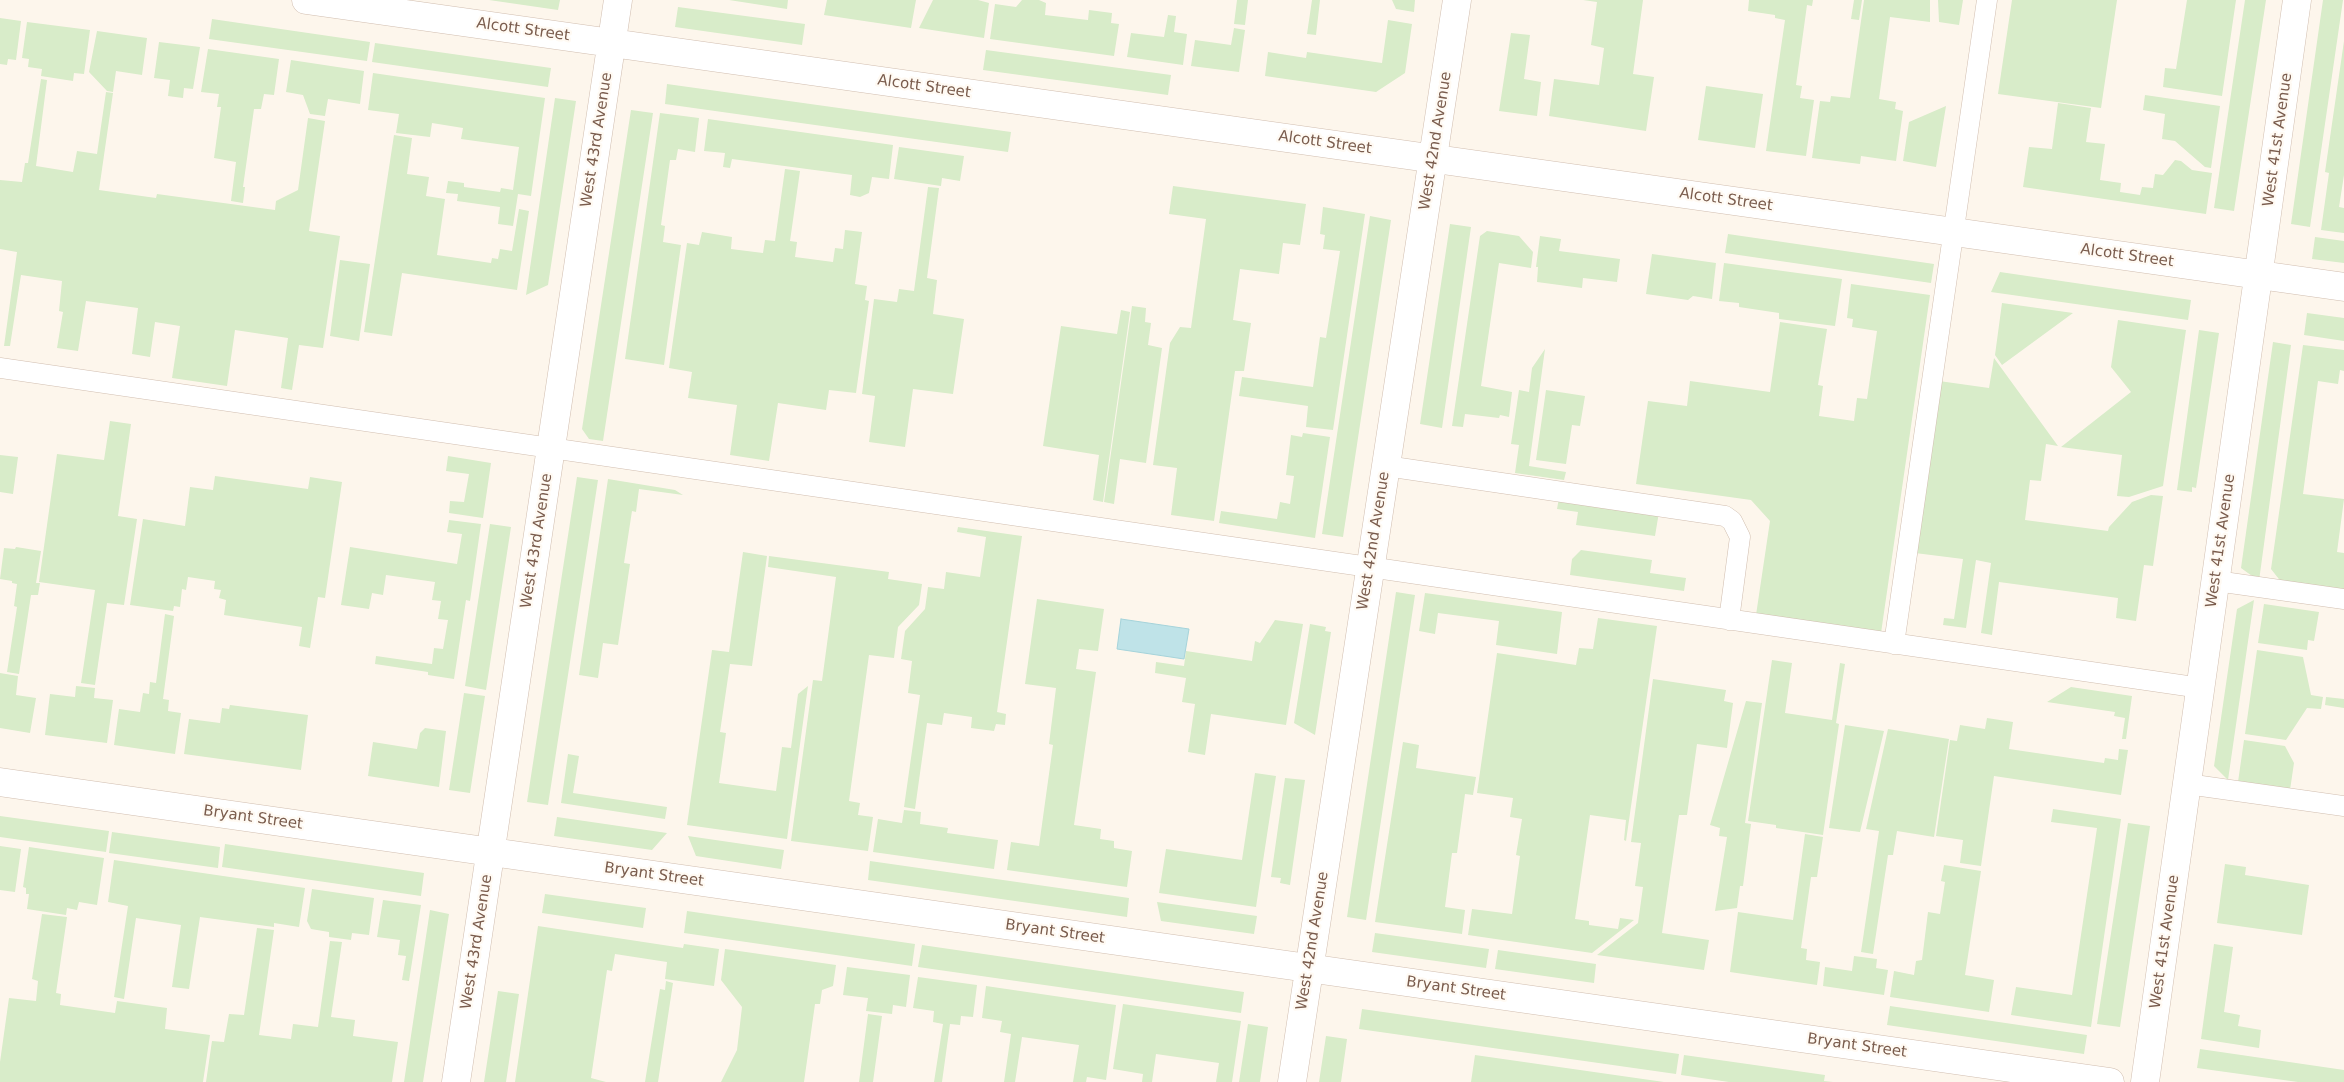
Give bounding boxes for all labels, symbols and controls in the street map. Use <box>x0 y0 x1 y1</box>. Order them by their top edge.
street label: Alcott Street <box>475 15 571 45</box>
street label: West 42nd Avenue <box>1416 70 1456 212</box>
street label: West 43rd Avenue <box>577 71 617 209</box>
street label: Alcott Street <box>876 72 972 102</box>
street label: West 41st Avenue <box>2260 72 2296 208</box>
street label: Alcott Street <box>1277 128 1373 158</box>
street label: Alcott Street <box>1678 185 1774 215</box>
street label: Alcott Street <box>2079 241 2175 271</box>
street label: West 42nd Avenue <box>1354 470 1394 612</box>
street label: West 43rd Avenue <box>517 472 557 610</box>
street label: West 41st Avenue <box>2203 473 2239 609</box>
street label: Bryant Street <box>202 802 304 834</box>
street label: Bryant Street <box>603 859 705 891</box>
street label: West 42nd Avenue <box>1293 870 1333 1012</box>
street label: West 43rd Avenue <box>457 873 497 1011</box>
street label: West 41st Avenue <box>2147 874 2183 1010</box>
street label: Bryant Street <box>1004 916 1106 948</box>
street label: Bryant Street <box>1405 973 1507 1005</box>
street label: Bryant Street <box>1806 1030 1908 1062</box>

